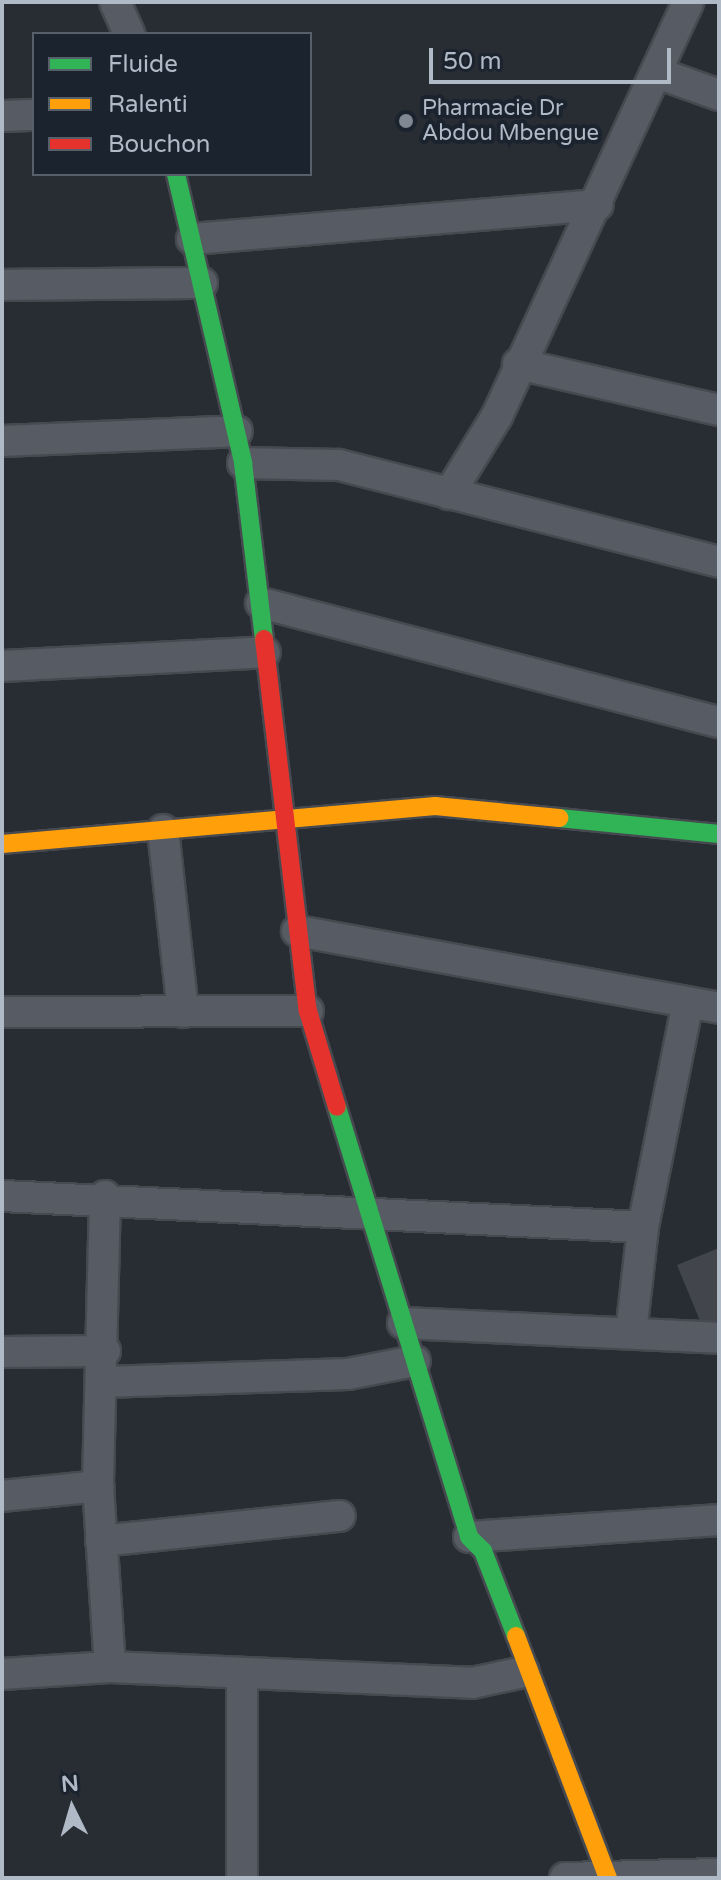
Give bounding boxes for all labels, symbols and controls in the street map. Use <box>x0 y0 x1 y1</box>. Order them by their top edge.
legend <box>32 32 312 176</box>
scale bar <box>433 32 675 82</box>
text: 50 m <box>443 47 501 76</box>
text: Fluide <box>108 50 178 79</box>
text: Ralenti <box>108 90 188 119</box>
place label: Pharmacie Dr Abdou Mbengue <box>422 95 599 146</box>
marker: Pharmacie Dr Abdou Mbengue <box>397 112 415 130</box>
text: Bouchon <box>108 130 210 159</box>
north arrow <box>32 1768 112 1848</box>
text: N <box>60 1770 80 1798</box>

